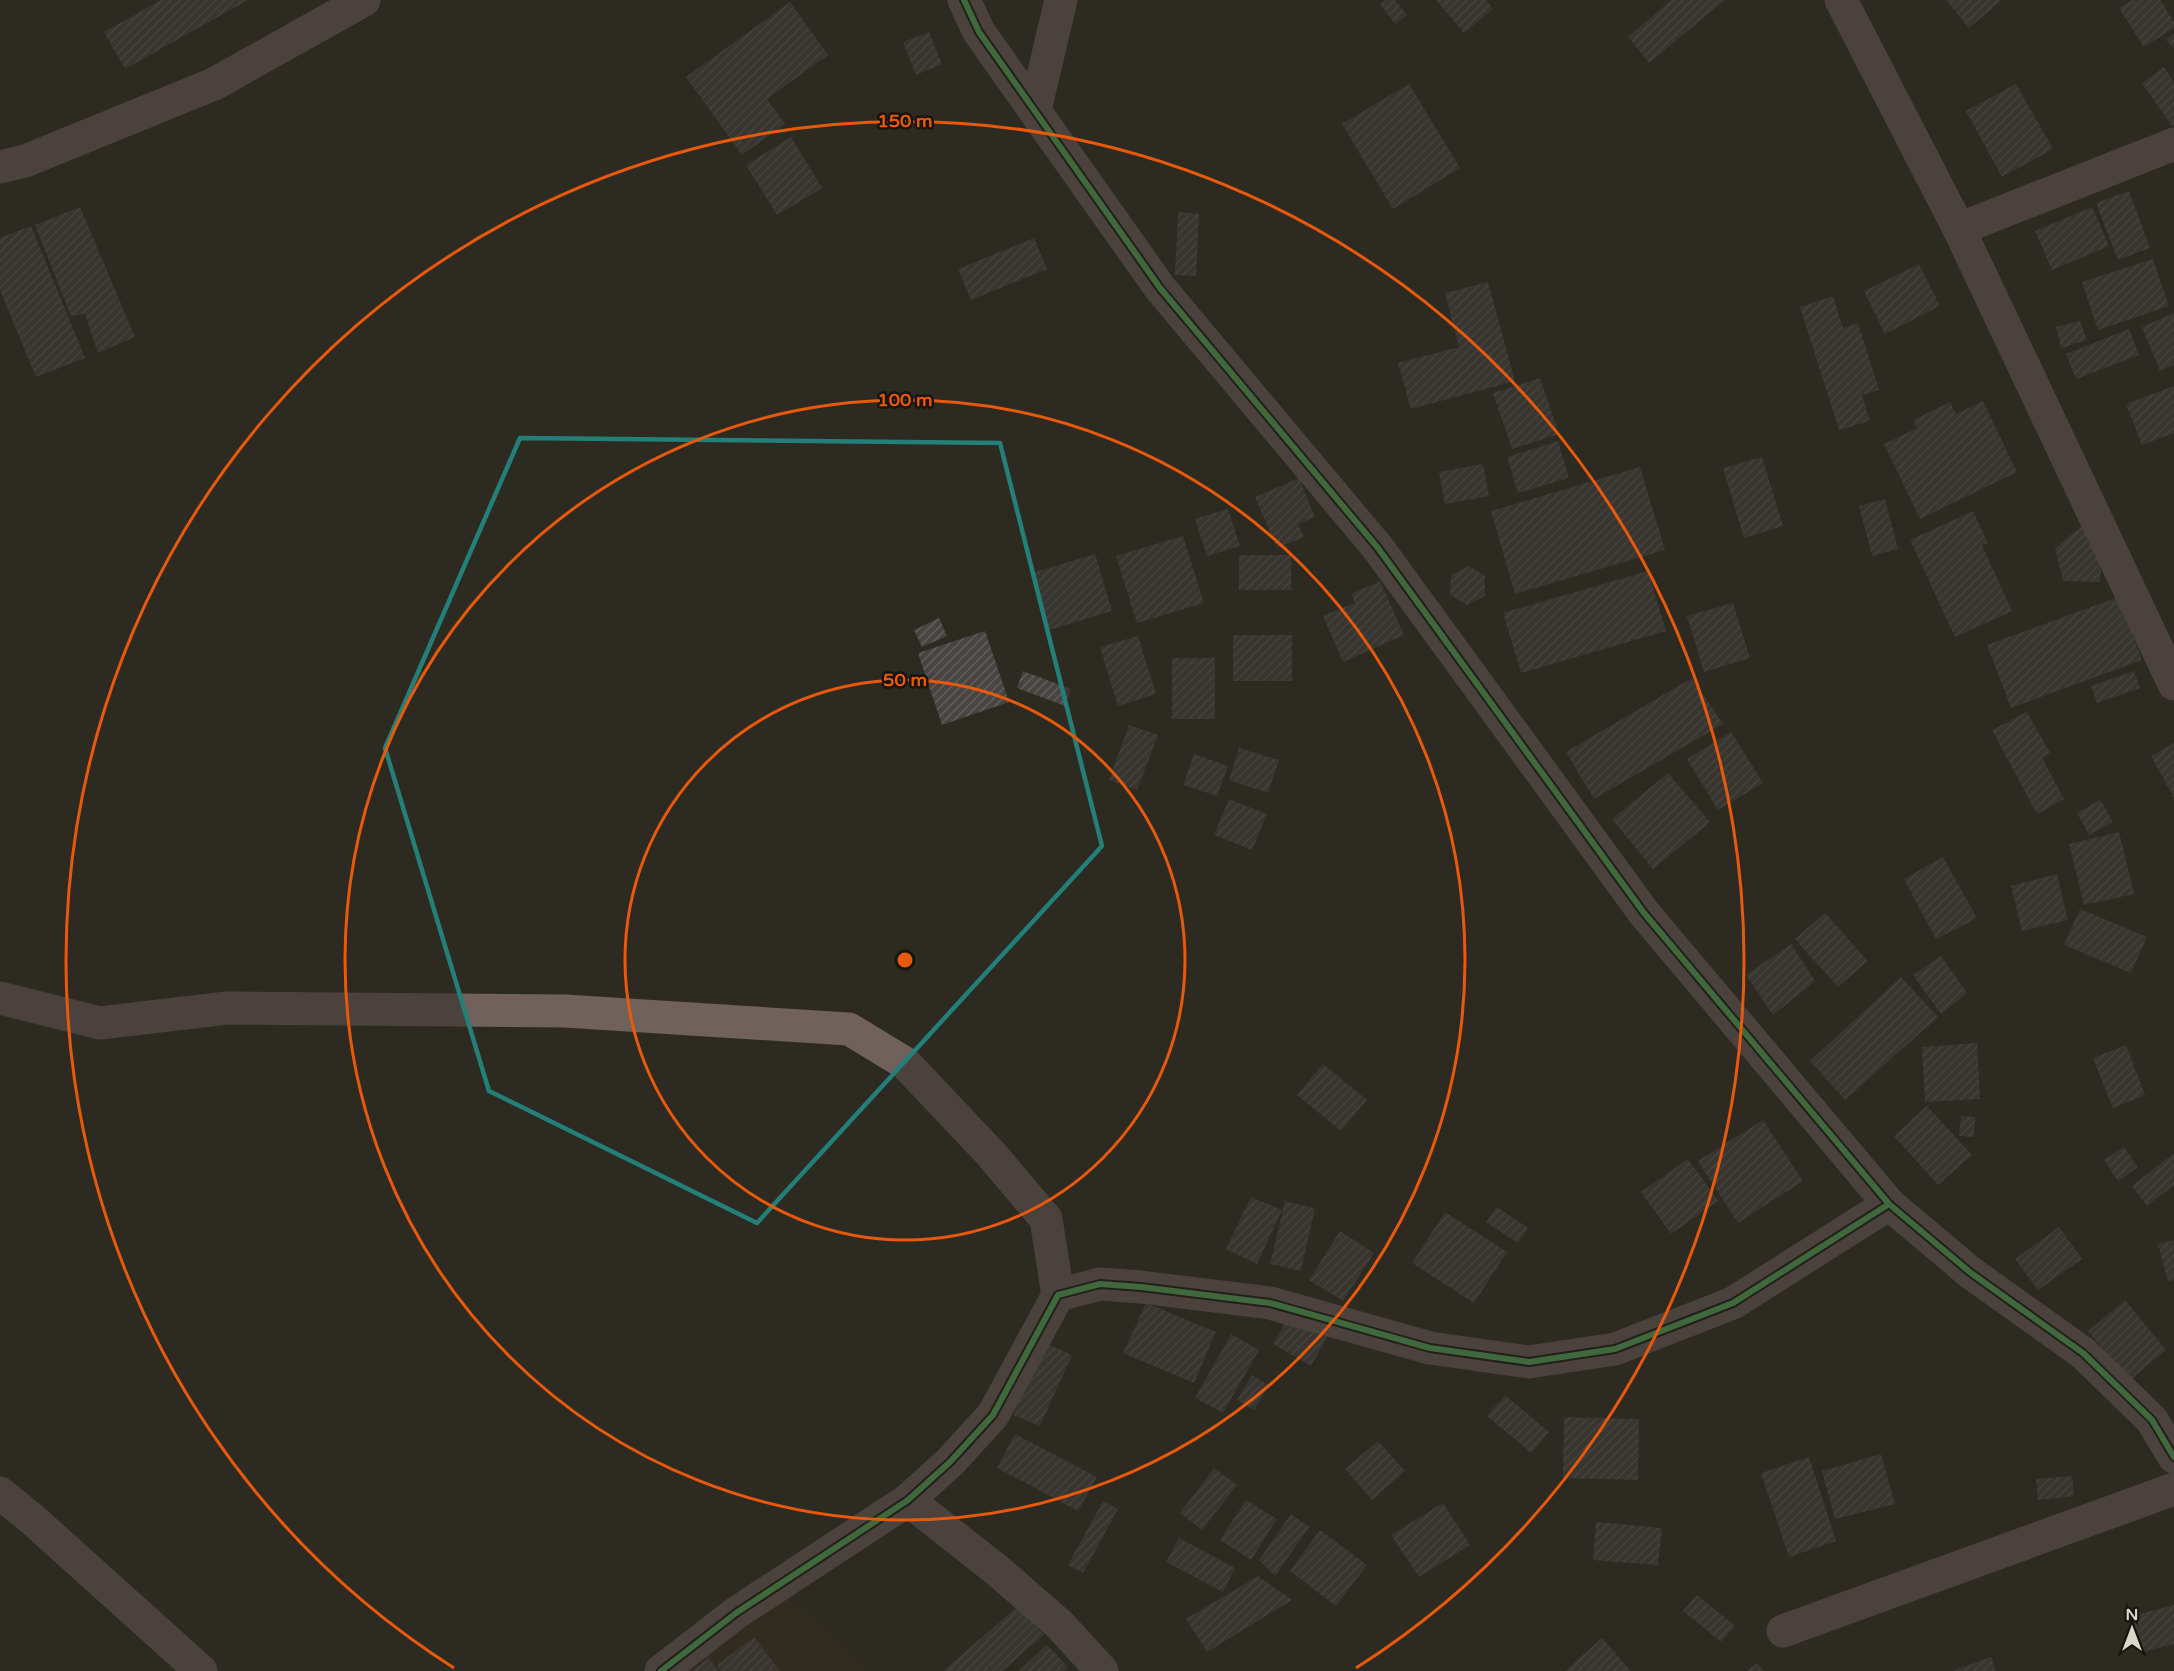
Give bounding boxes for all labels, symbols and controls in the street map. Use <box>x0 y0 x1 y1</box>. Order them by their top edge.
text: 150 m <box>877 110 933 132</box>
text: 100 m <box>877 389 933 411</box>
text: 50 m <box>883 669 927 691</box>
centre of rings <box>895 950 915 970</box>
north arrow <box>2102 1599 2162 1659</box>
text: N <box>2126 1605 2138 1625</box>

